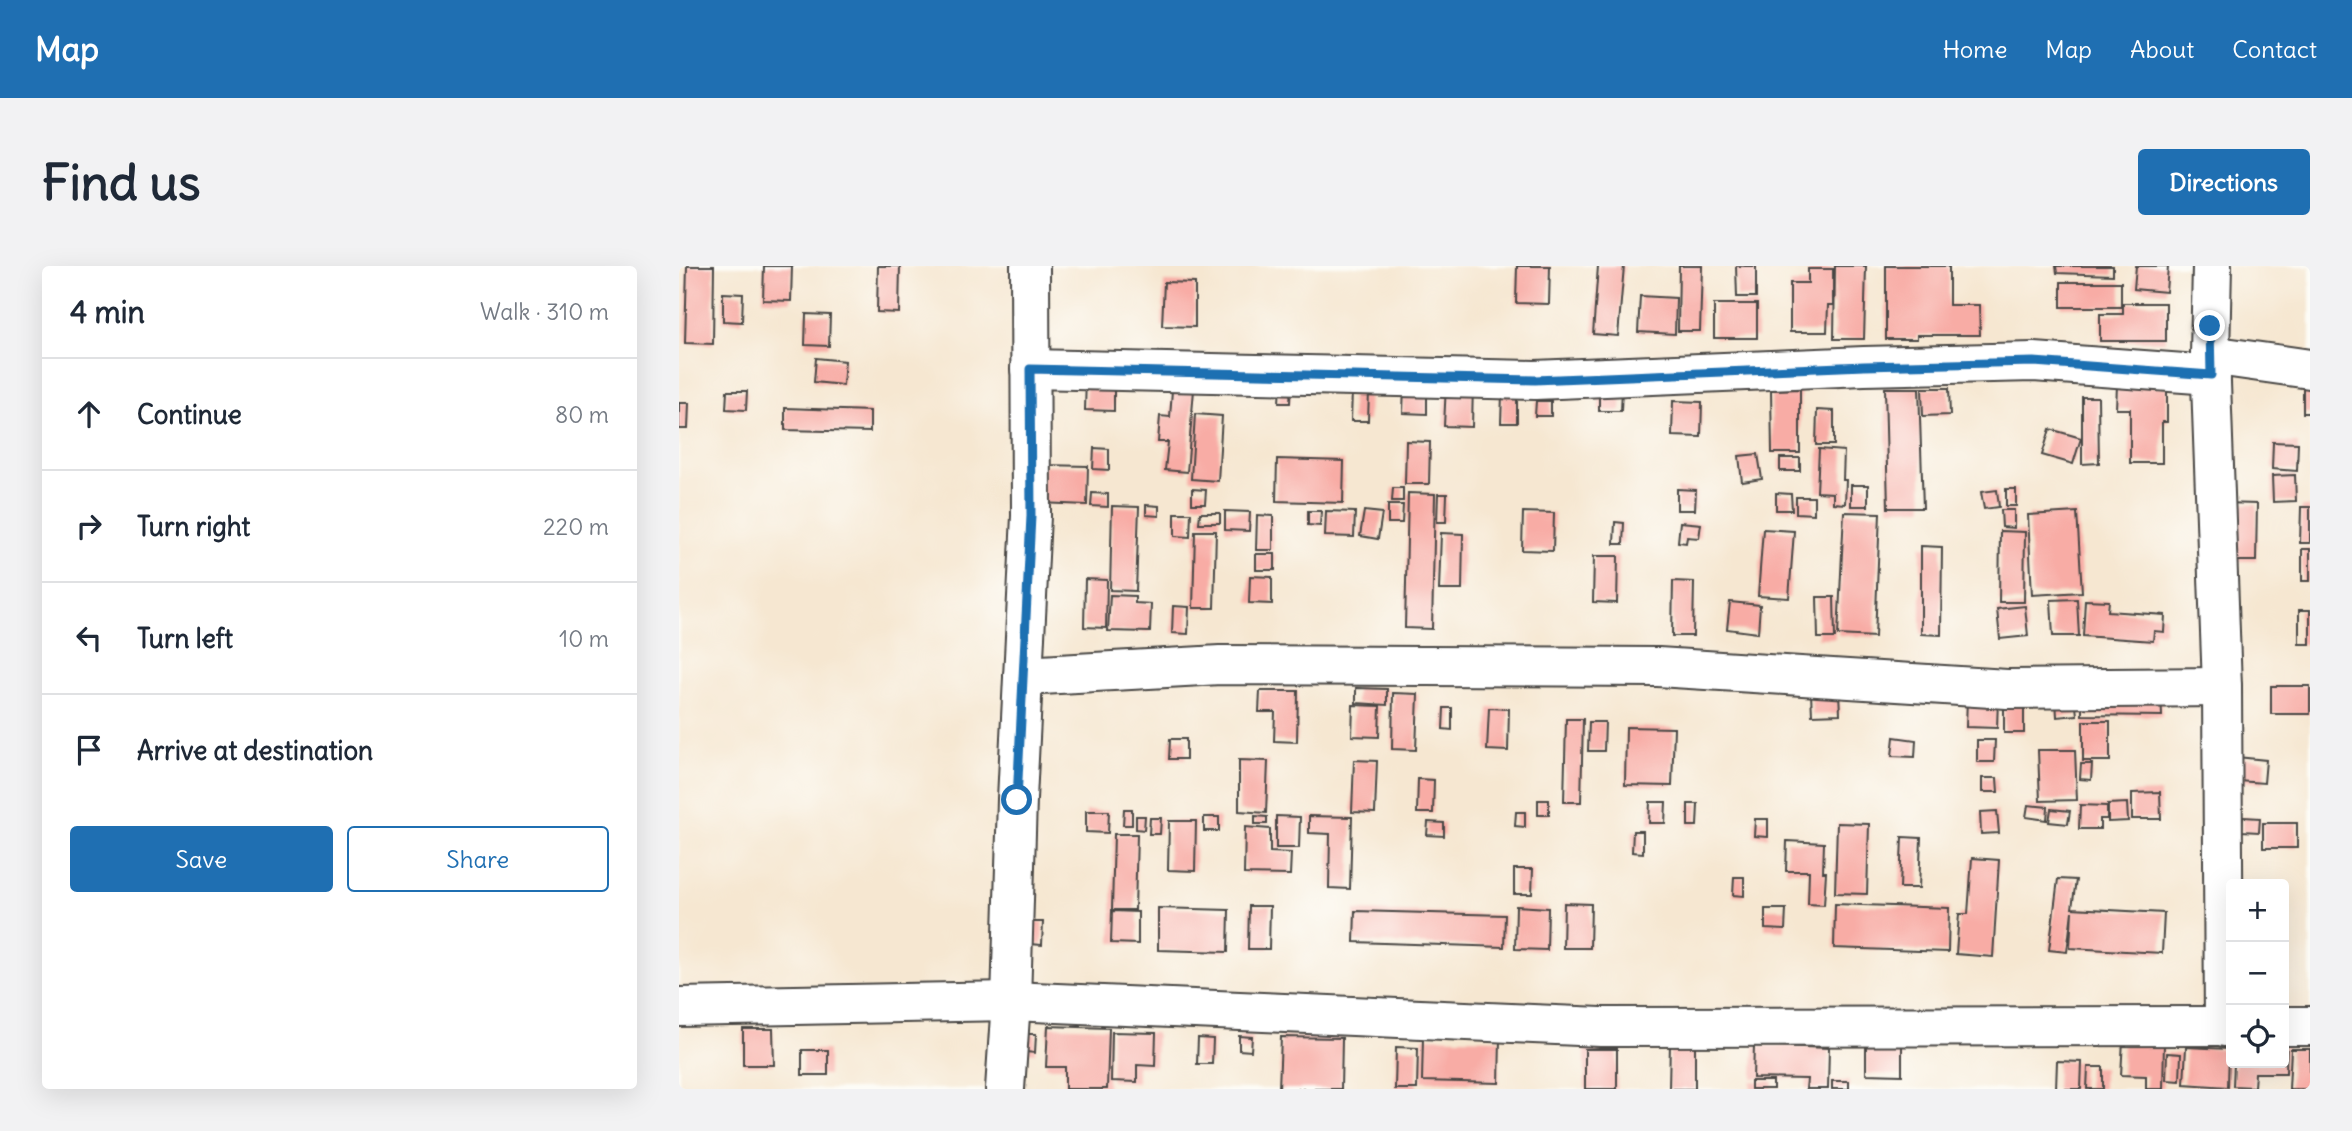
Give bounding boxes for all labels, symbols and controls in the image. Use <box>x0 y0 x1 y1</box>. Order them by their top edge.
text: Map <box>35 28 99 70</box>
text: Home <box>1943 34 2007 64</box>
text: Map <box>2045 34 2092 64</box>
text: About <box>2130 34 2194 64</box>
text: Contact <box>2232 34 2317 64</box>
button: Directions <box>2138 149 2310 215</box>
text: Find us <box>42 152 200 213</box>
text: 4 min <box>70 293 145 331</box>
text: Walk · 310 m <box>480 297 609 326</box>
route end <box>2194 310 2225 341</box>
icon: ahead <box>70 395 108 433</box>
text: Continue <box>137 398 242 431</box>
text: 80 m <box>555 400 609 429</box>
icon: right <box>70 507 108 545</box>
text: Turn right <box>137 510 250 543</box>
text: 220 m <box>543 512 609 541</box>
icon: left <box>70 619 108 657</box>
text: Turn left <box>137 622 233 655</box>
text: 10 m <box>559 624 609 653</box>
icon: arrive <box>70 731 108 769</box>
text: Arrive at destination <box>137 734 373 767</box>
route start <box>1001 784 1032 815</box>
button: Save <box>70 826 333 892</box>
button: Share <box>347 826 609 892</box>
map controls <box>2226 879 2289 1068</box>
button: + <box>2226 879 2289 942</box>
button: − <box>2226 942 2289 1005</box>
button: locate <box>2226 1005 2289 1068</box>

